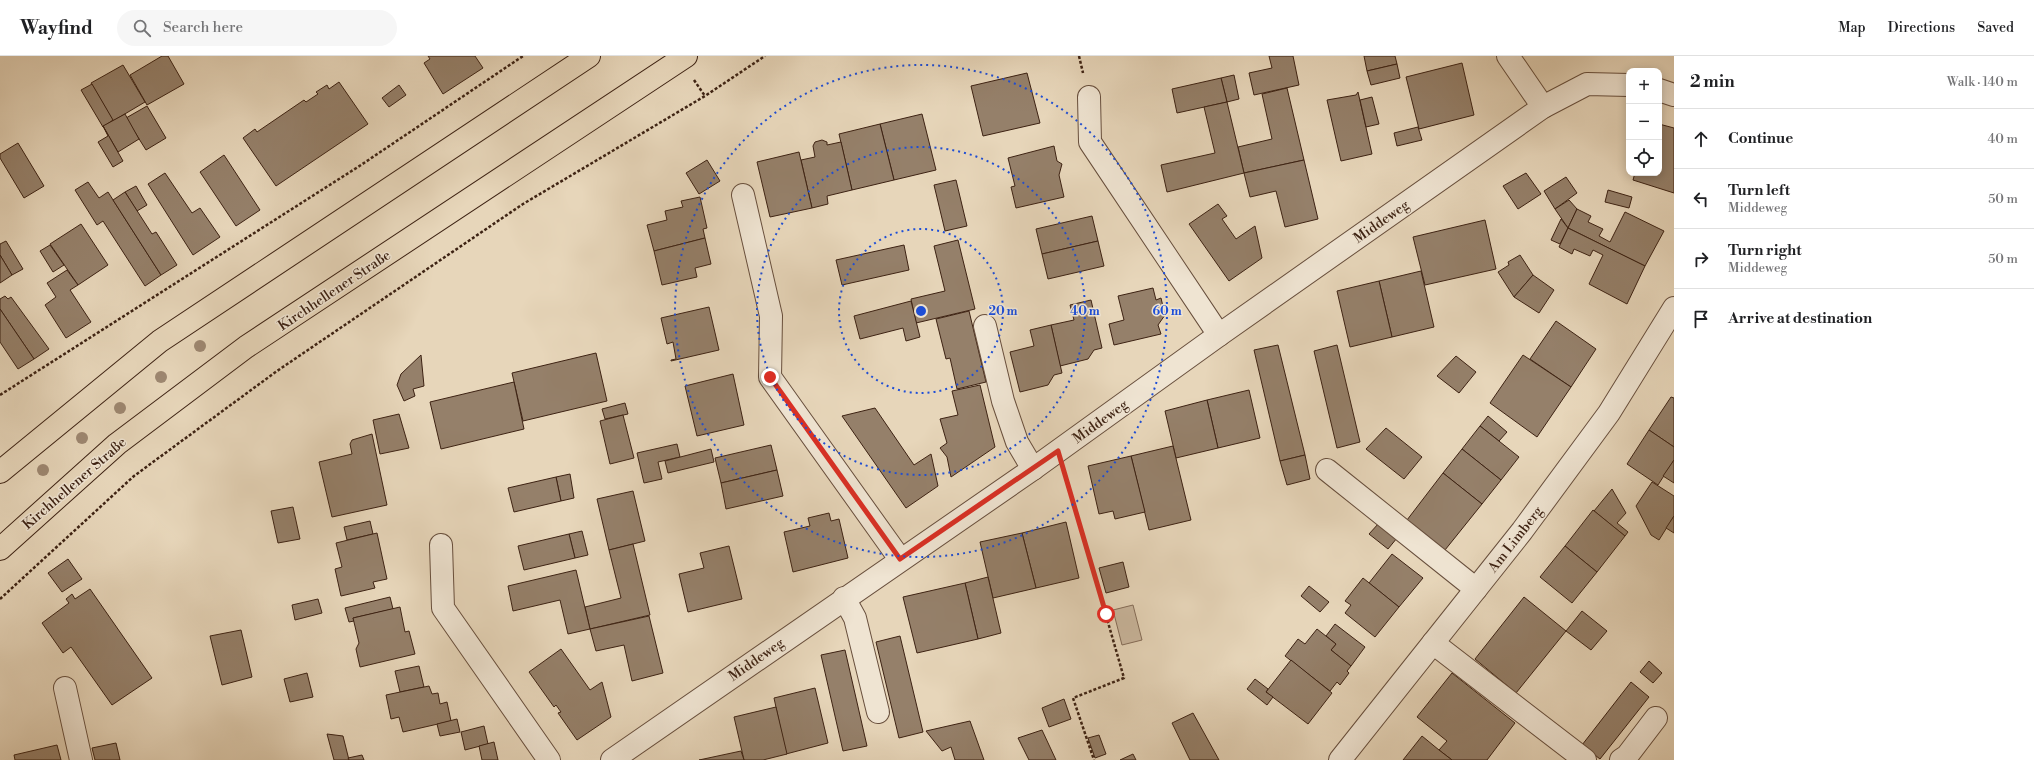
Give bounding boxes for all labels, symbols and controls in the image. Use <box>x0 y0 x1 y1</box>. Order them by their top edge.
search box <box>117 10 397 46</box>
text: Wayfind <box>20 16 93 40</box>
icon: search <box>131 17 153 39</box>
text: Search here <box>163 18 243 37</box>
text: Map <box>1838 19 1866 37</box>
text: Directions <box>1888 19 1955 37</box>
text: Saved <box>1977 19 2014 37</box>
map controls <box>1626 68 1662 176</box>
button: + <box>1626 68 1662 104</box>
text: 2 min <box>1690 71 1735 93</box>
text: Walk · 140 m <box>1947 74 2018 90</box>
button: − <box>1626 104 1662 140</box>
icon: ahead <box>1690 128 1712 150</box>
text: Continue <box>1728 129 1793 148</box>
text: 40 m <box>1988 131 2018 147</box>
button: locate <box>1626 140 1662 176</box>
text: Turn left <box>1728 181 1790 200</box>
icon: left <box>1690 188 1712 210</box>
text: 50 m <box>1988 191 2018 207</box>
street label: Middeweg <box>1350 196 1413 248</box>
text: Middeweg <box>1728 200 1787 216</box>
text: Turn right <box>1728 241 1802 260</box>
street label: Kirchhellener Straße <box>275 246 394 335</box>
icon: right <box>1690 248 1712 270</box>
text: 50 m <box>1988 251 2018 267</box>
text: Middeweg <box>1728 260 1787 276</box>
centre of rings <box>914 304 928 318</box>
text: 20 m <box>988 304 1018 319</box>
text: 40 m <box>1070 304 1100 319</box>
text: 60 m <box>1152 304 1182 319</box>
icon: arrive <box>1690 308 1712 330</box>
text: Arrive at destination <box>1728 309 1872 328</box>
route end <box>761 368 779 386</box>
street label: Middeweg <box>1069 395 1132 448</box>
street label: Kirchhellener Straße <box>19 434 130 534</box>
street label: Am Limberg <box>1484 502 1548 577</box>
route start <box>1097 605 1115 623</box>
street label: Middeweg <box>725 634 788 686</box>

